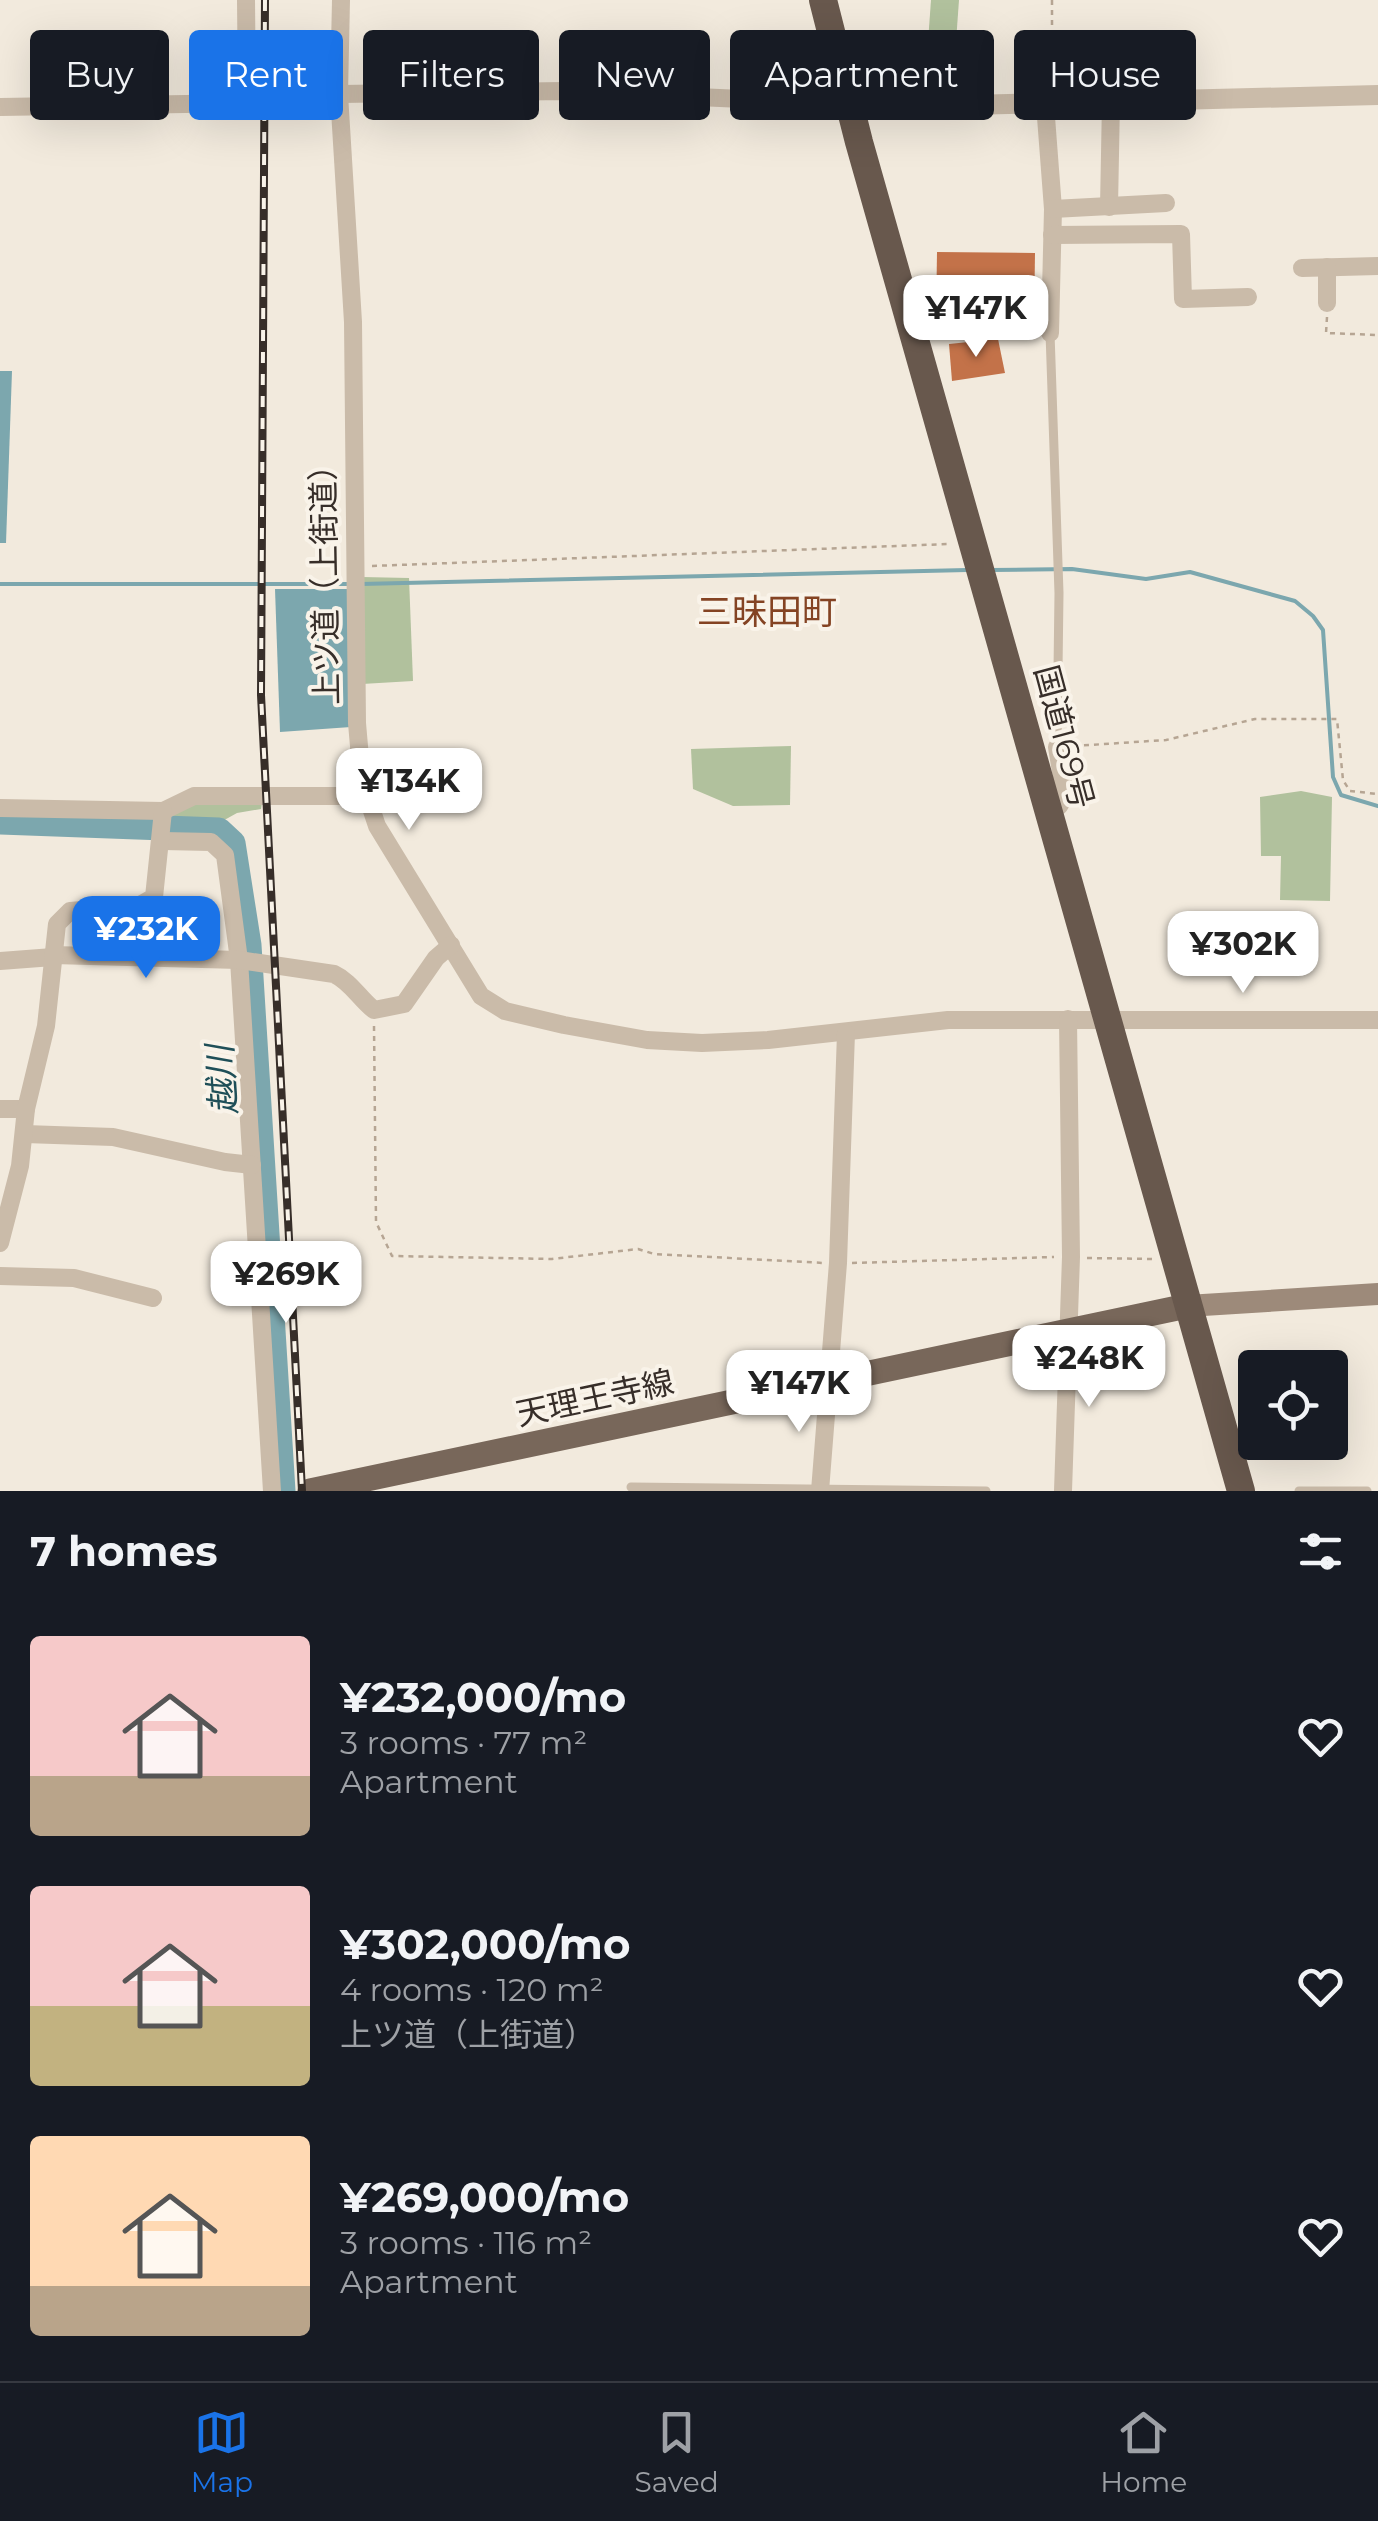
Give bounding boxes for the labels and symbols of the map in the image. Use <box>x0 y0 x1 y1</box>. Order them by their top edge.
pin: ¥147K <box>906 275 1046 360</box>
street label: 上ツ道（上街道） <box>303 449 346 705</box>
district label: 三昧田町 <box>697 590 837 633</box>
street label: 国道169号 <box>1027 661 1102 813</box>
pin: ¥134K <box>339 748 479 833</box>
pin: ¥232K <box>76 896 216 981</box>
pin: ¥302K <box>1173 911 1313 996</box>
water label: 越川 <box>197 1040 245 1116</box>
pin: ¥269K <box>216 1241 356 1326</box>
pin: ¥248K <box>1019 1325 1159 1410</box>
pin: ¥147K <box>729 1350 869 1435</box>
street label: 天理王寺線 <box>513 1362 677 1433</box>

